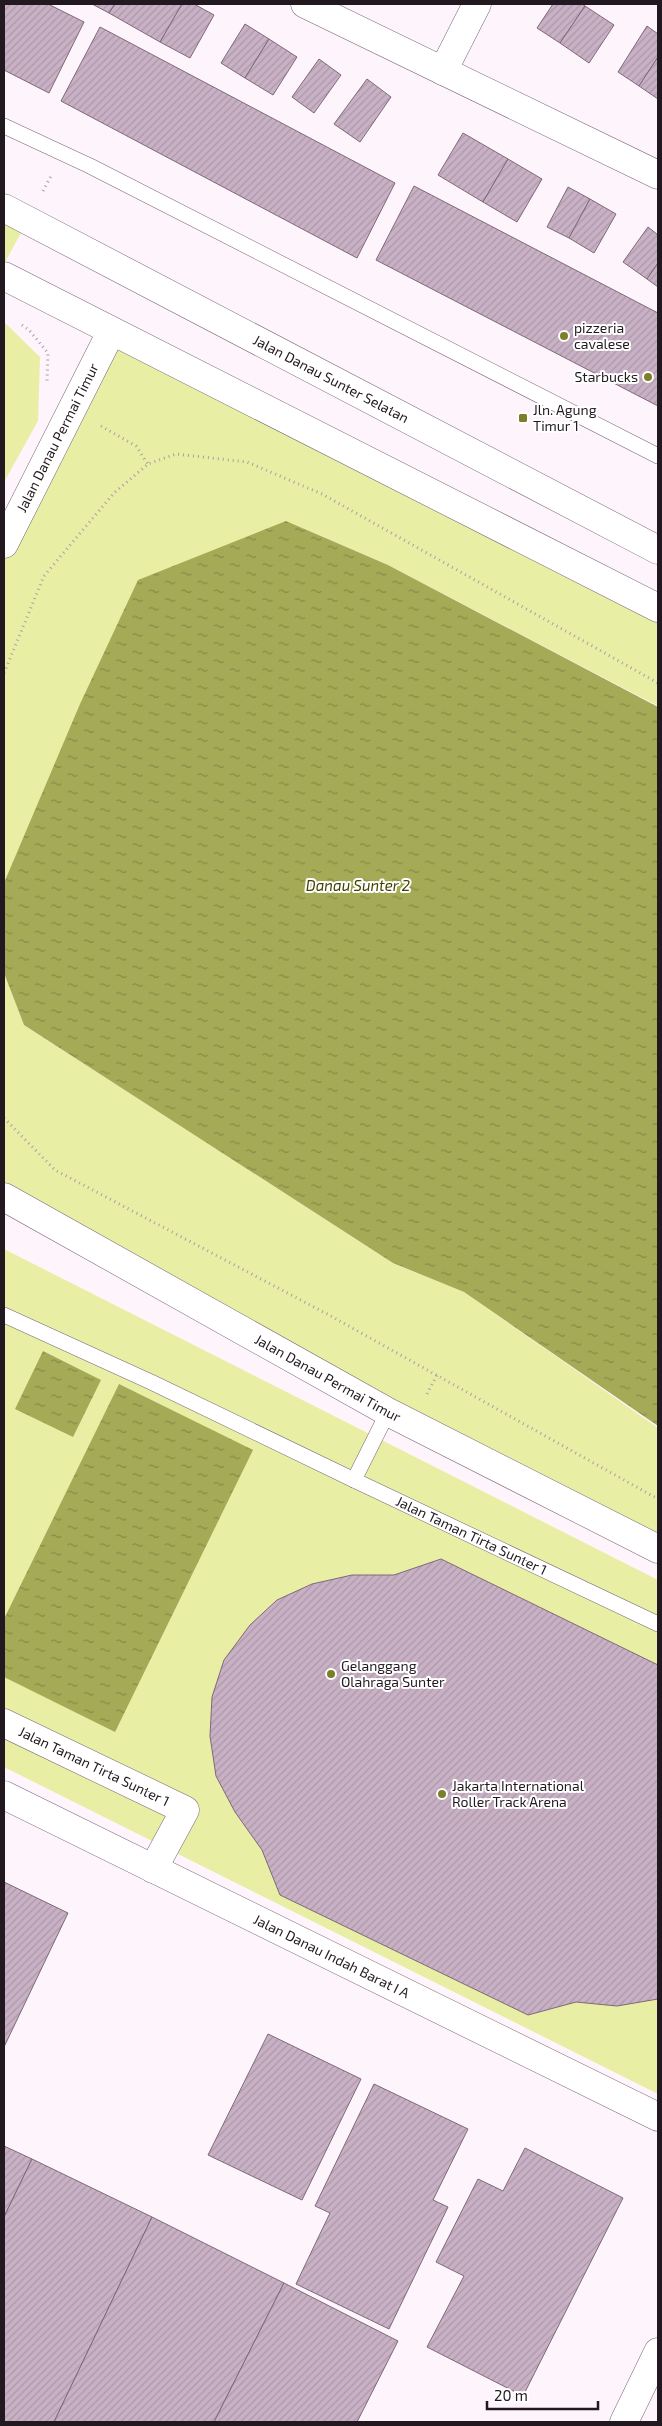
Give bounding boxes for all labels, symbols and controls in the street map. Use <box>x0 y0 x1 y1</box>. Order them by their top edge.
place label: pizzeria cavalese <box>574 319 630 352</box>
marker: pizzeria cavalese <box>558 330 570 342</box>
street label: Jalan Danau Sunter Selatan <box>251 331 412 426</box>
street label: Jalan Danau Permai Timur <box>13 360 102 515</box>
place label: Starbucks <box>575 368 638 385</box>
marker: Starbucks <box>642 371 654 383</box>
place label: Jln. Agung Timur 1 <box>533 401 597 434</box>
marker: Jln. Agung Timur 1 <box>517 412 529 424</box>
water label: Danau Sunter 2 <box>306 876 410 894</box>
street label: Jalan Danau Permai Timur <box>252 1330 404 1425</box>
street label: Jalan Taman Tirta Sunter 1 <box>393 1492 550 1578</box>
place label: Gelanggang Olahraga Sunter <box>341 1657 445 1690</box>
marker: Gelanggang Olahraga Sunter <box>325 1668 337 1680</box>
street label: Jalan Taman Tirta Sunter 1 <box>16 1722 172 1809</box>
place label: Jakarta International Roller Track Arena <box>452 1777 585 1810</box>
marker: Jakarta International Roller Track Arena <box>436 1788 448 1800</box>
street label: Jalan Danau Indah Barat I A <box>251 1910 413 2001</box>
scale bar <box>487 2378 598 2410</box>
text: 20 m <box>494 2386 528 2404</box>

